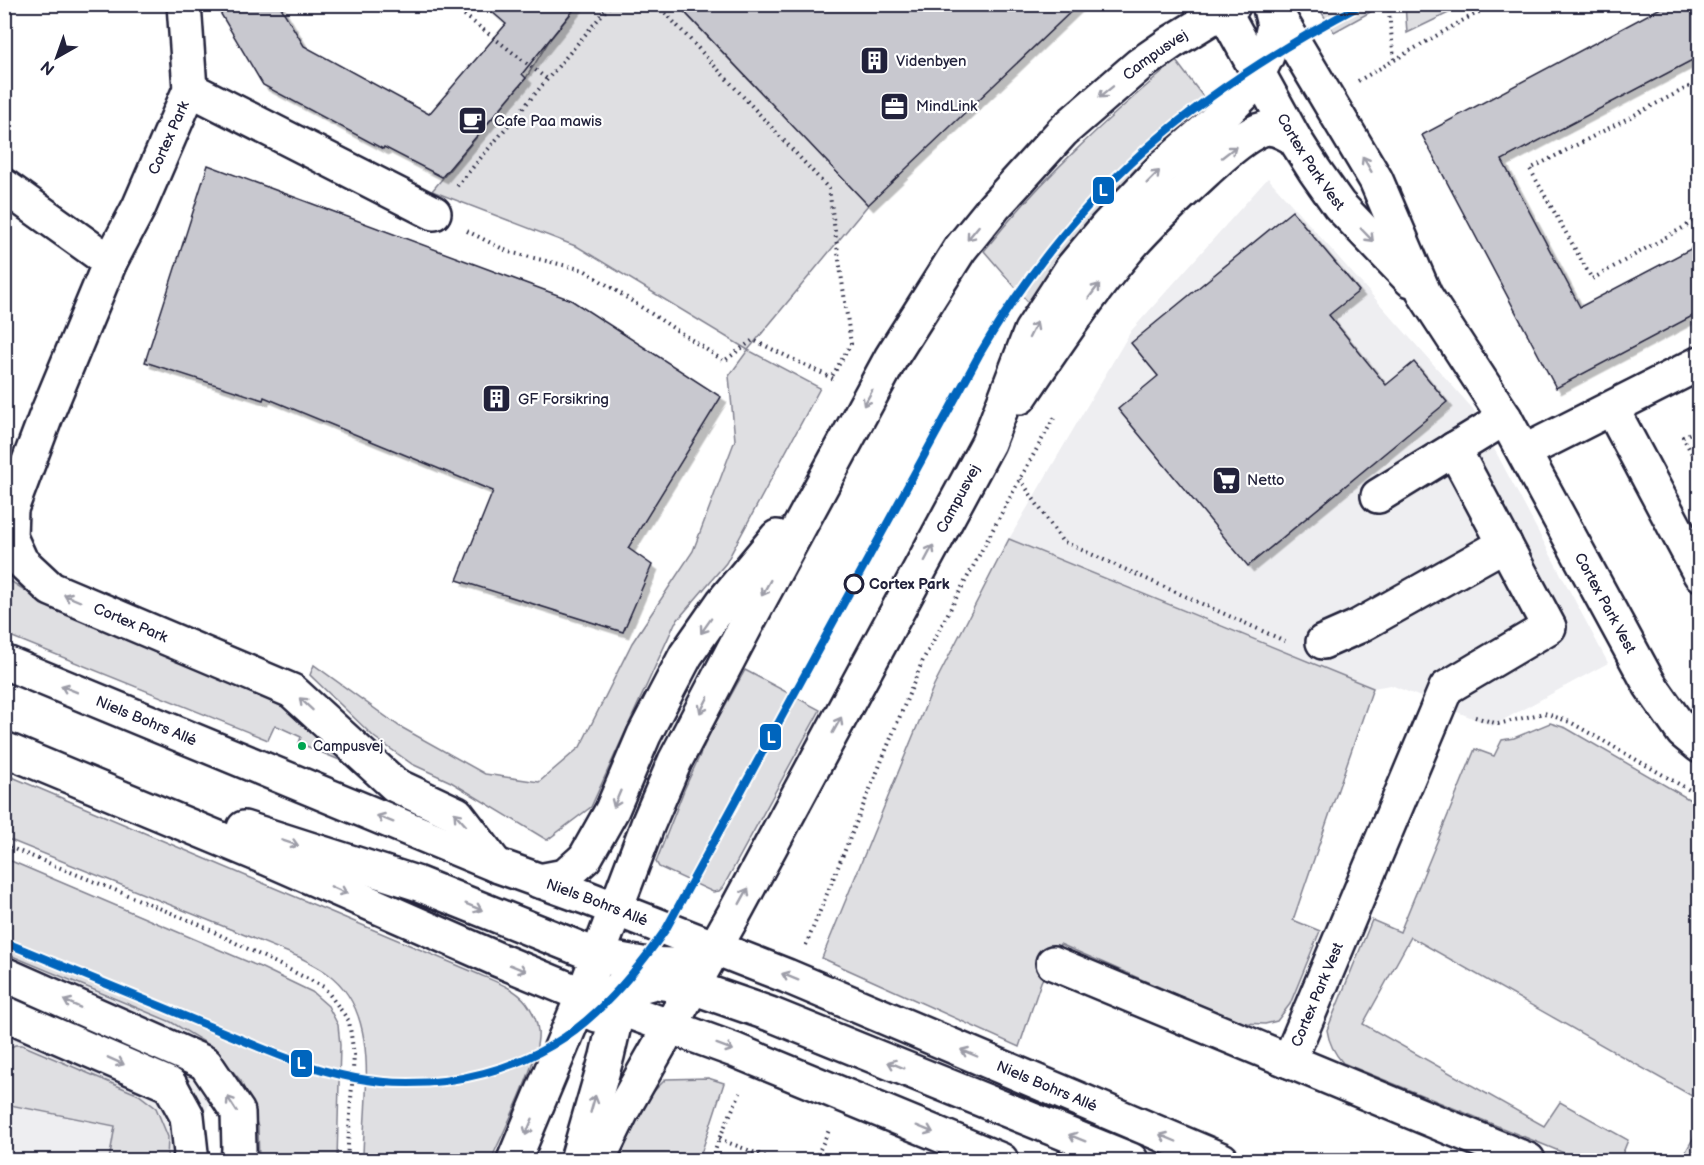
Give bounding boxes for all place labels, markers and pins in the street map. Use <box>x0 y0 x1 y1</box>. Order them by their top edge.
building icon: Videnbyen <box>859 45 891 77</box>
place label: Videnbyen <box>896 52 966 71</box>
office icon: MindLink <box>879 90 911 122</box>
place label: MindLink <box>916 97 978 116</box>
cafe icon: Cafe Paa mawis <box>457 105 489 137</box>
place label: Cafe Paa mawis <box>494 112 603 131</box>
building icon: GF Forsikring <box>481 383 513 415</box>
place label: GF Forsikring <box>518 390 609 409</box>
supermarket icon: Netto <box>1210 464 1242 496</box>
place label: Netto <box>1247 471 1284 490</box>
marker: Cortex Park <box>844 574 864 594</box>
place label: Cortex Park <box>869 575 950 594</box>
place label: Campusvej <box>313 738 383 755</box>
marker: Campusvej <box>296 740 308 752</box>

